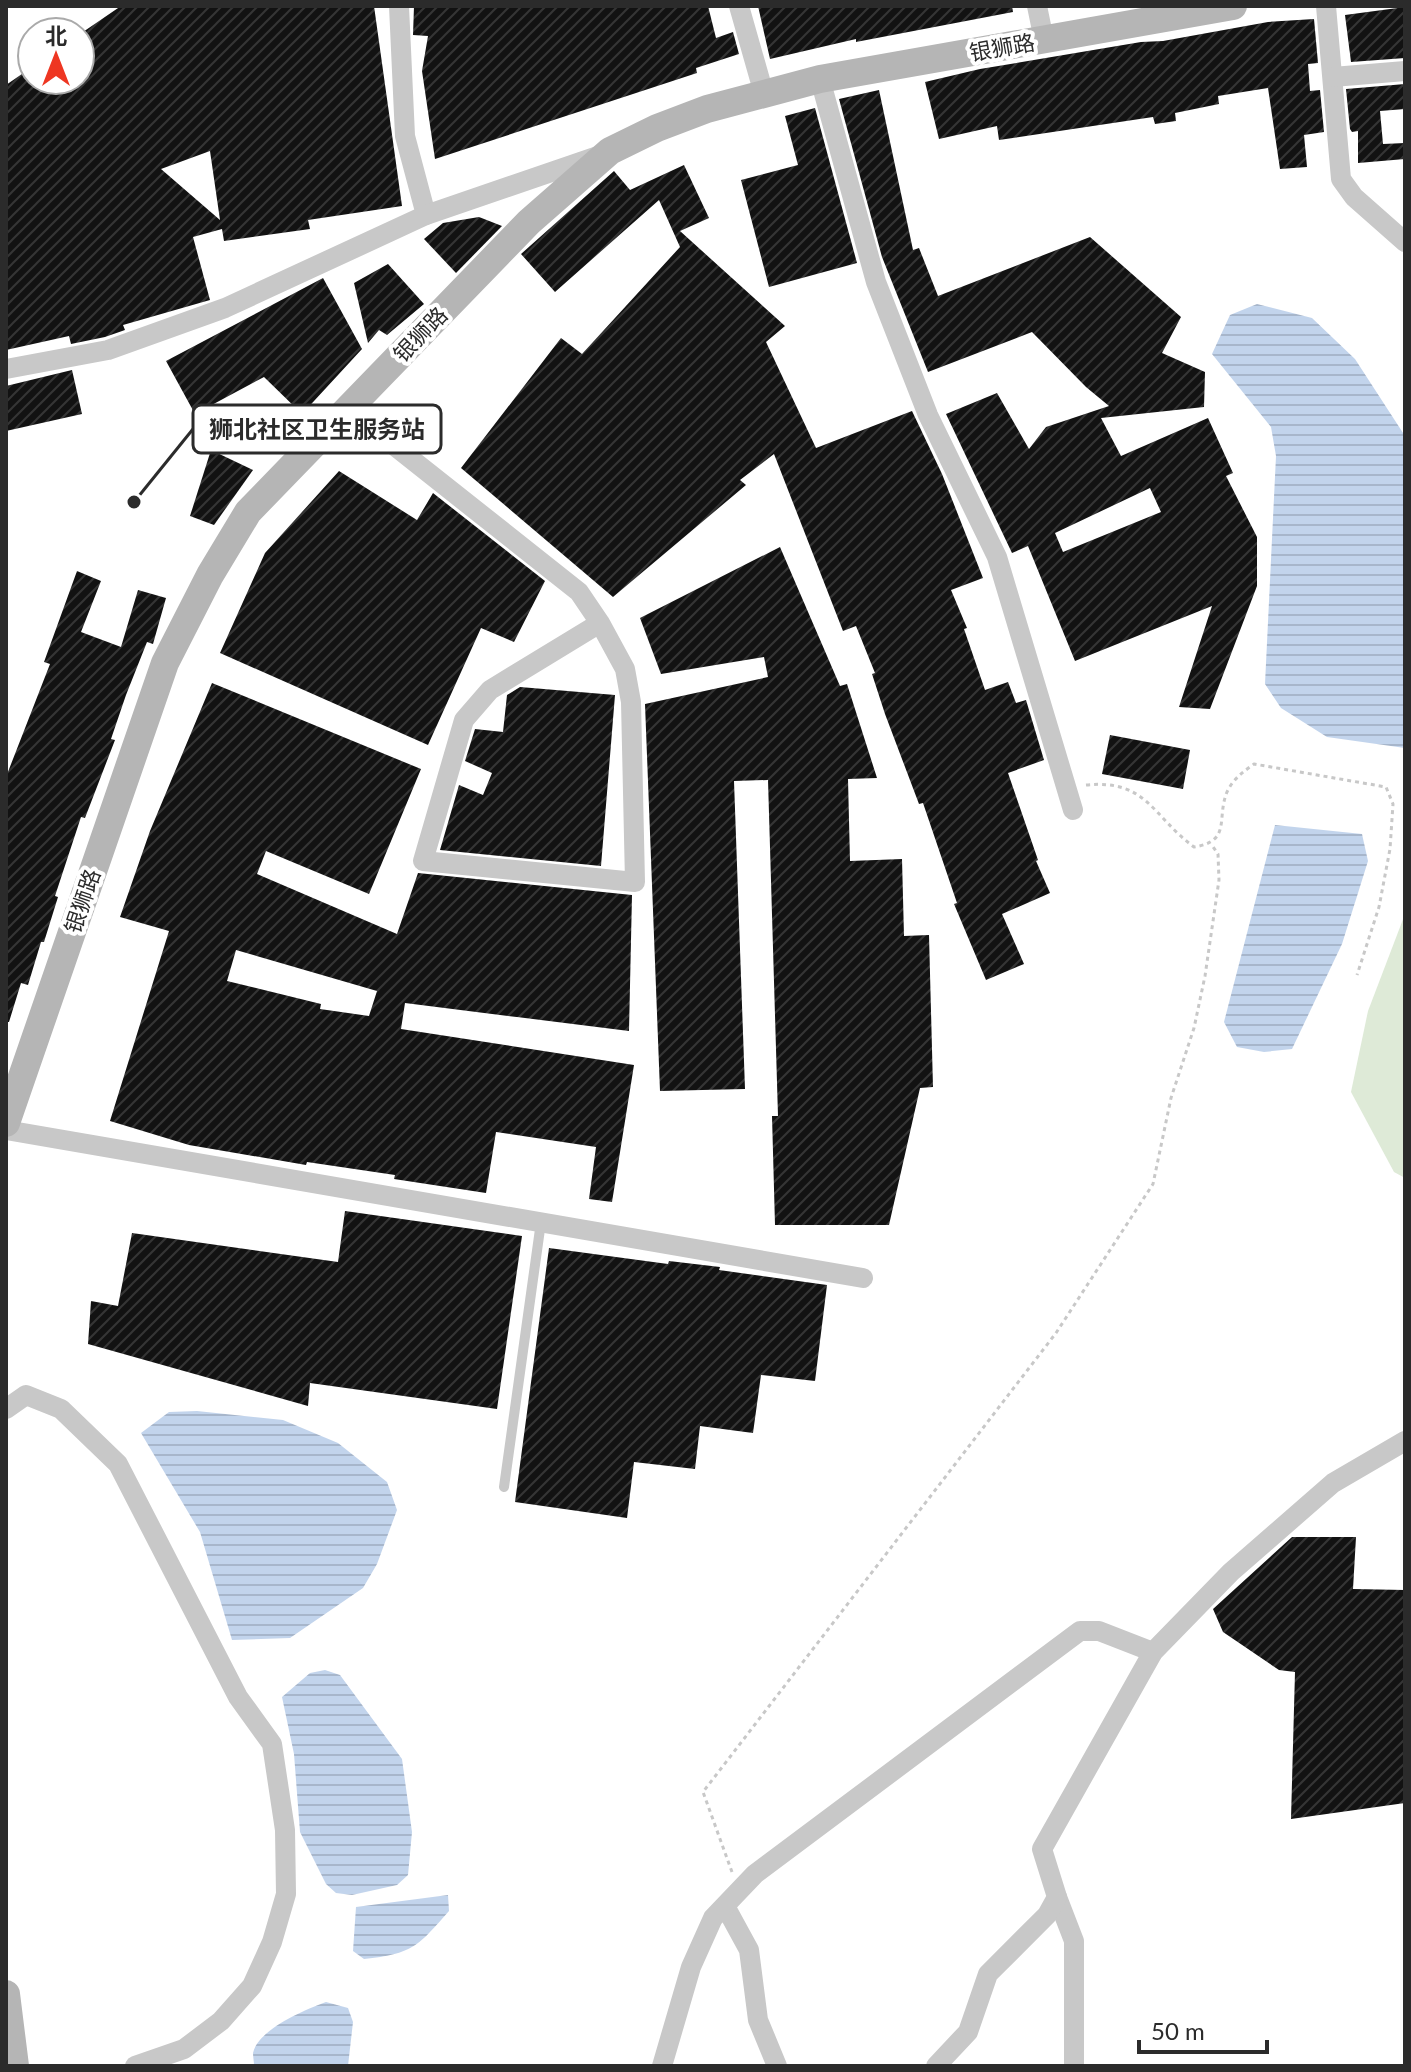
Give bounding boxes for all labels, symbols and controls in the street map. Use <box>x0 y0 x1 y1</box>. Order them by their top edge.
north arrow <box>16 16 96 96</box>
text: 北 <box>45 22 67 49</box>
street label: 银狮路 <box>967 28 1037 66</box>
street label: 银狮路 <box>387 301 453 367</box>
callout: 狮北社区卫生服务站 <box>193 405 441 453</box>
text: 狮北社区卫生服务站 <box>209 414 425 443</box>
street label: 银狮路 <box>58 865 106 937</box>
scale bar <box>1139 2004 1267 2054</box>
text: 50 m <box>1151 2016 1205 2045</box>

